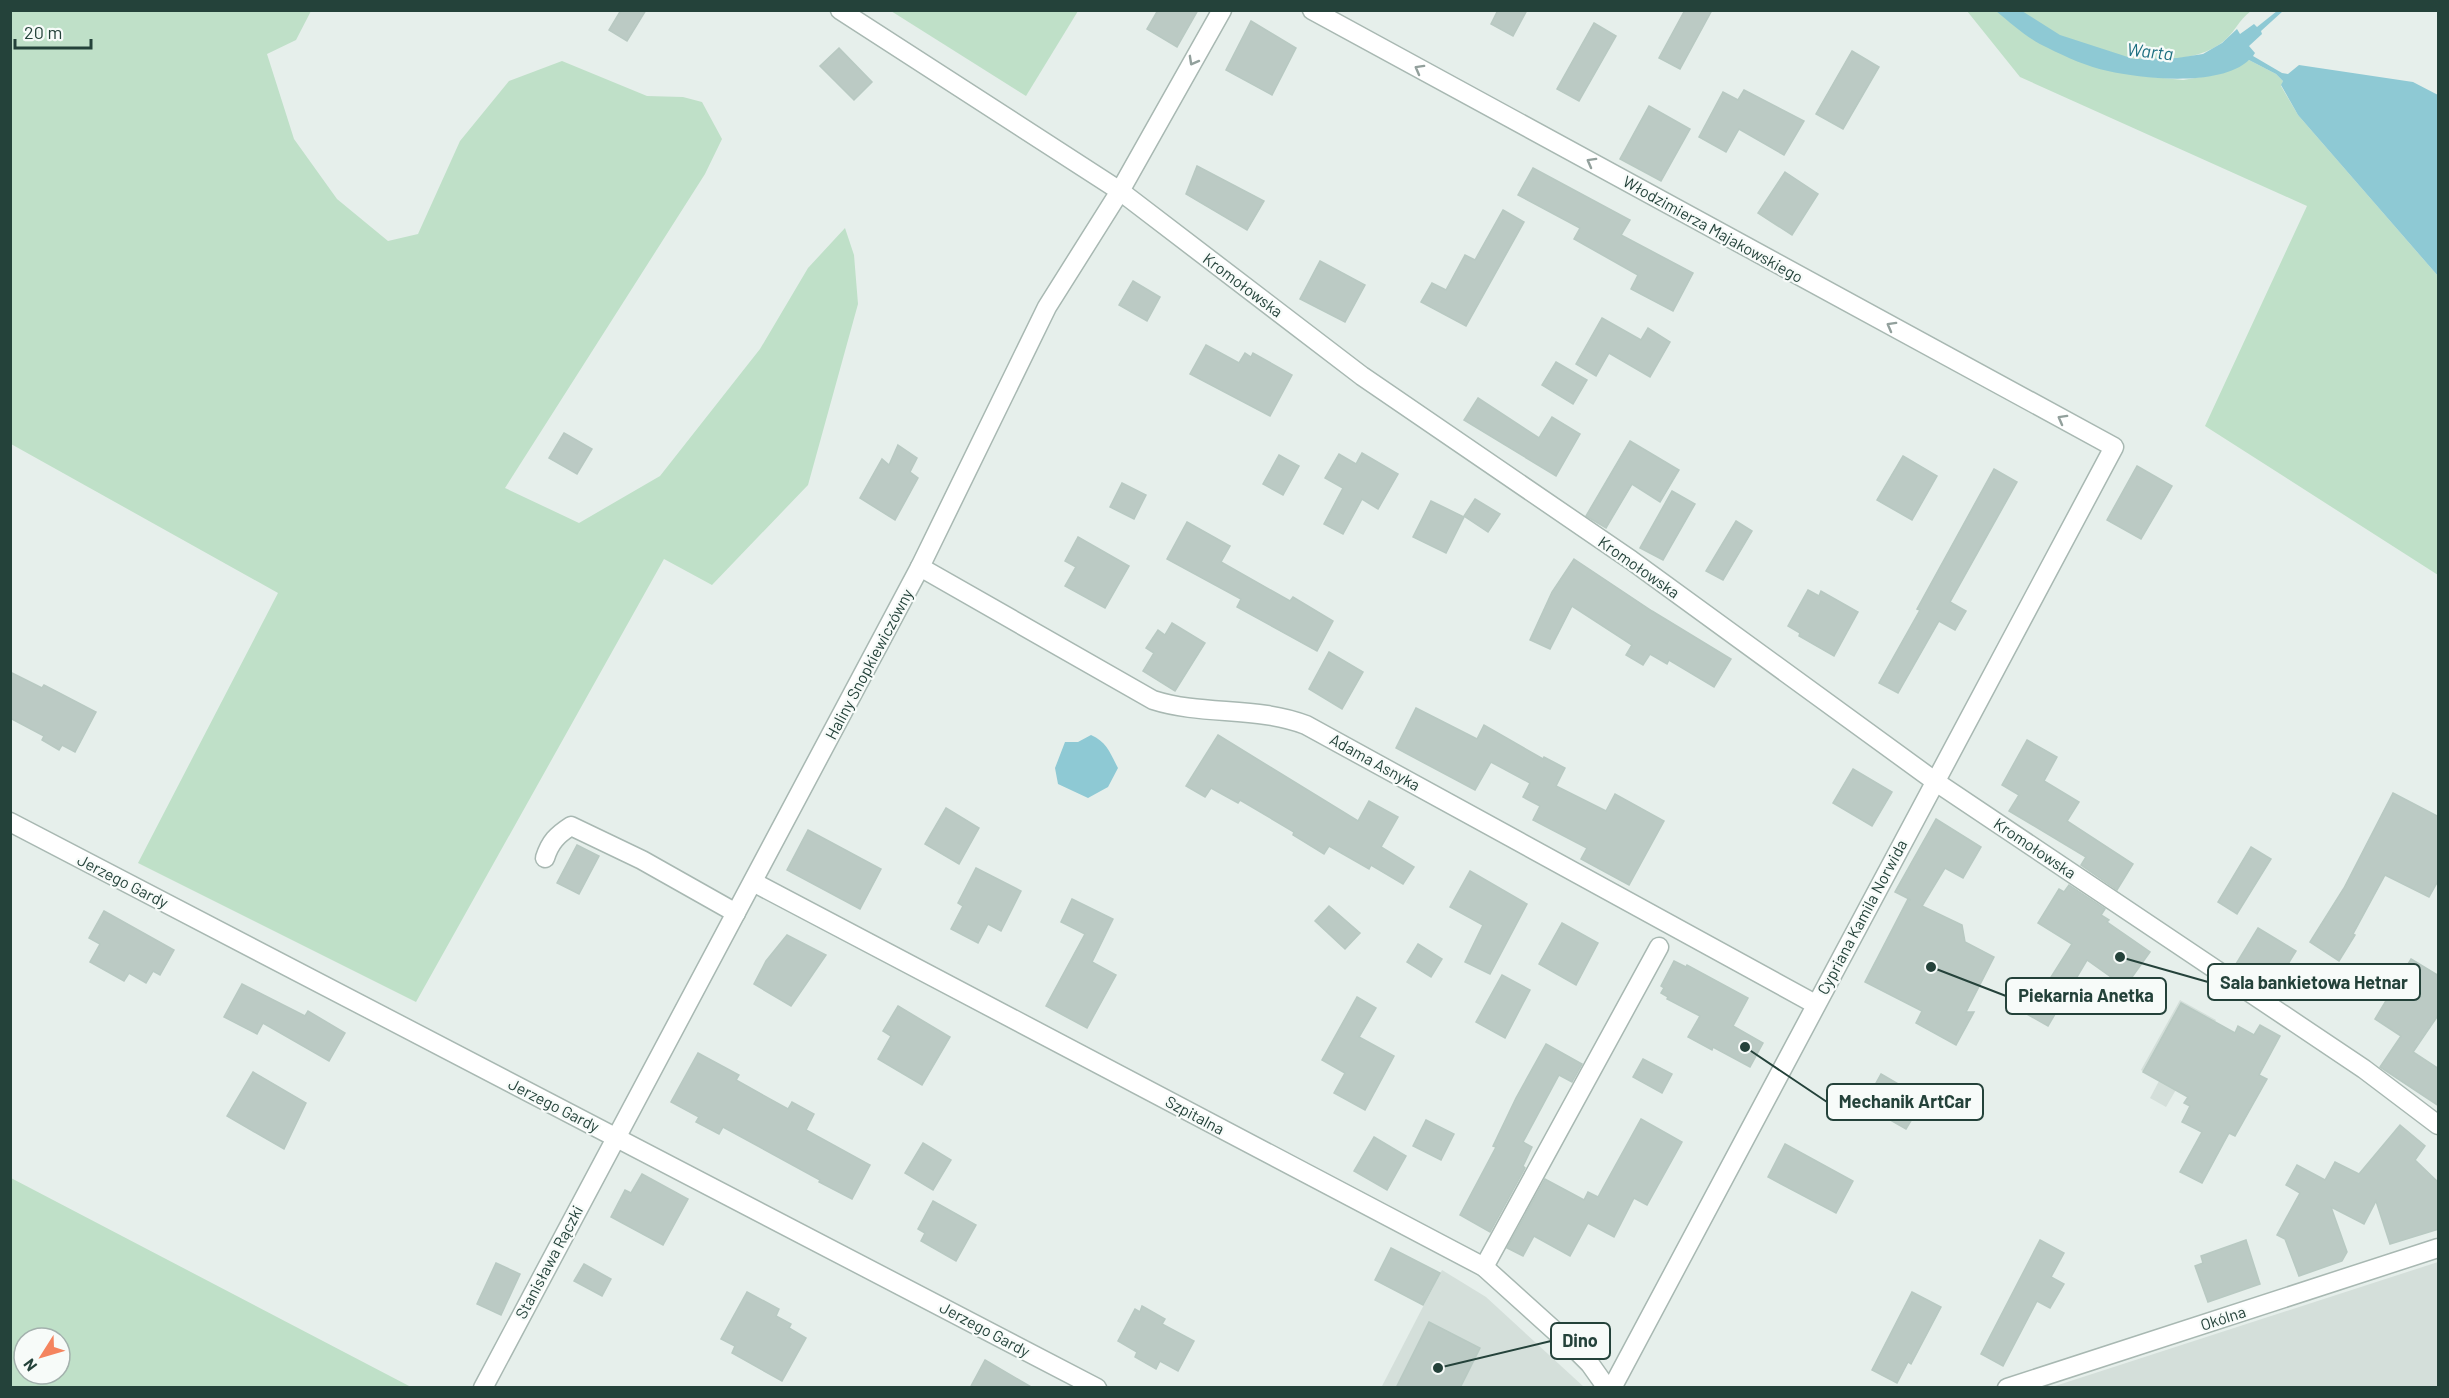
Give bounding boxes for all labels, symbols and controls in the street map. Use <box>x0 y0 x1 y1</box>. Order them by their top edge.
scale bar <box>15 12 92 50</box>
text: 20 m <box>24 21 62 43</box>
water label: Warta <box>2126 38 2174 64</box>
one-way arrow <box>1189 55 1200 66</box>
one-way arrow <box>1415 65 1426 76</box>
one-way arrow <box>1586 158 1597 169</box>
street label: Włodzimierza Majakowskiego <box>1620 171 1807 286</box>
street label: Kromołowska <box>1200 249 1287 321</box>
one-way arrow <box>1887 321 1897 333</box>
one-way arrow <box>2058 415 2069 426</box>
street label: Kromołowska <box>1595 532 1684 602</box>
street label: Haliny Snopkiewiczówny <box>821 585 917 742</box>
street label: Adama Asnyka <box>1327 729 1424 794</box>
street label: Kromołowska <box>1991 813 2080 882</box>
street label: Cypriana Kamila Norwida <box>1813 836 1910 997</box>
street label: Jerzego Gardy <box>75 850 172 912</box>
callout: Sala bankietowa Hetnar <box>2208 964 2420 1000</box>
text: Sala bankietowa Hetnar <box>2220 971 2408 993</box>
callout: Piekarnia Anetka <box>2006 978 2166 1014</box>
text: Piekarnia Anetka <box>2018 984 2154 1006</box>
street label: Jerzego Gardy <box>506 1074 603 1136</box>
callout: Mechanik ArtCar <box>1827 1084 1983 1120</box>
text: Mechanik ArtCar <box>1839 1090 1971 1112</box>
street label: Szpitalna <box>1163 1091 1228 1138</box>
street label: Stanisława Rączki <box>511 1202 586 1322</box>
street label: Jerzego Gardy <box>937 1297 1034 1361</box>
street label: Okólna <box>2198 1301 2248 1334</box>
callout: Dino <box>1551 1323 1610 1359</box>
north arrow <box>12 1326 72 1386</box>
text: Dino <box>1562 1329 1598 1351</box>
text: N <box>19 1355 40 1375</box>

